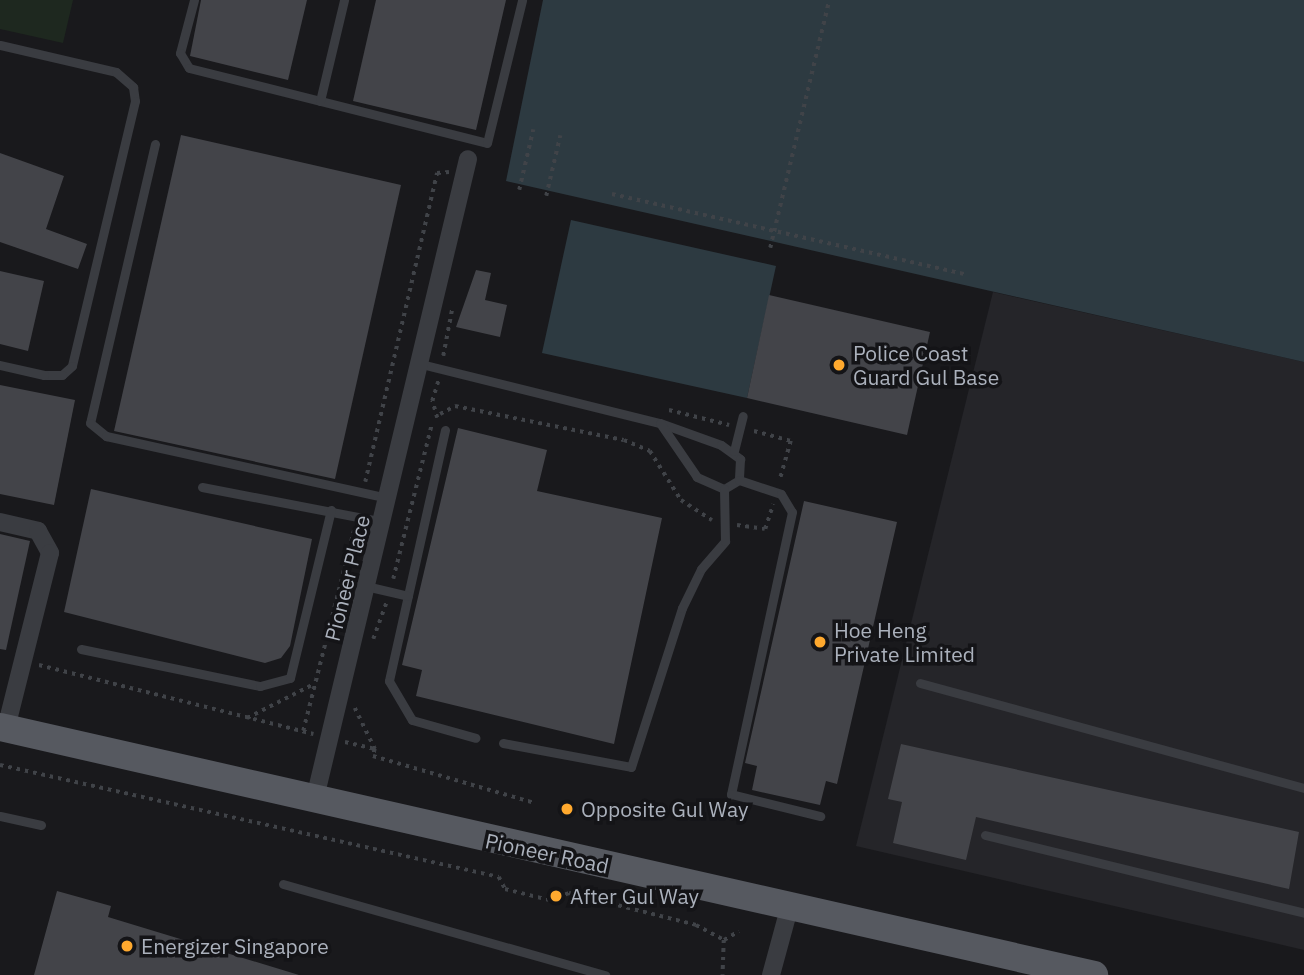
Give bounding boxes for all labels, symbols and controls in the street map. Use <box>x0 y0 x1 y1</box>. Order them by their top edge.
place label: Police Coast Guard Gul Base <box>853 340 999 390</box>
marker: Police Coast Guard Gul Base <box>831 357 847 373</box>
street label: Pioneer Place <box>319 512 375 644</box>
place label: Hoe Heng Private Limited <box>834 617 975 667</box>
marker: Hoe Heng Private Limited <box>812 634 828 650</box>
place label: Opposite Gul Way <box>581 796 749 822</box>
marker: Opposite Gul Way <box>559 801 575 817</box>
street label: Pioneer Road <box>483 828 611 878</box>
place label: After Gul Way <box>570 883 699 909</box>
marker: After Gul Way <box>548 888 564 904</box>
place label: Energizer Singapore <box>141 933 329 959</box>
marker: Energizer Singapore <box>119 938 135 954</box>

